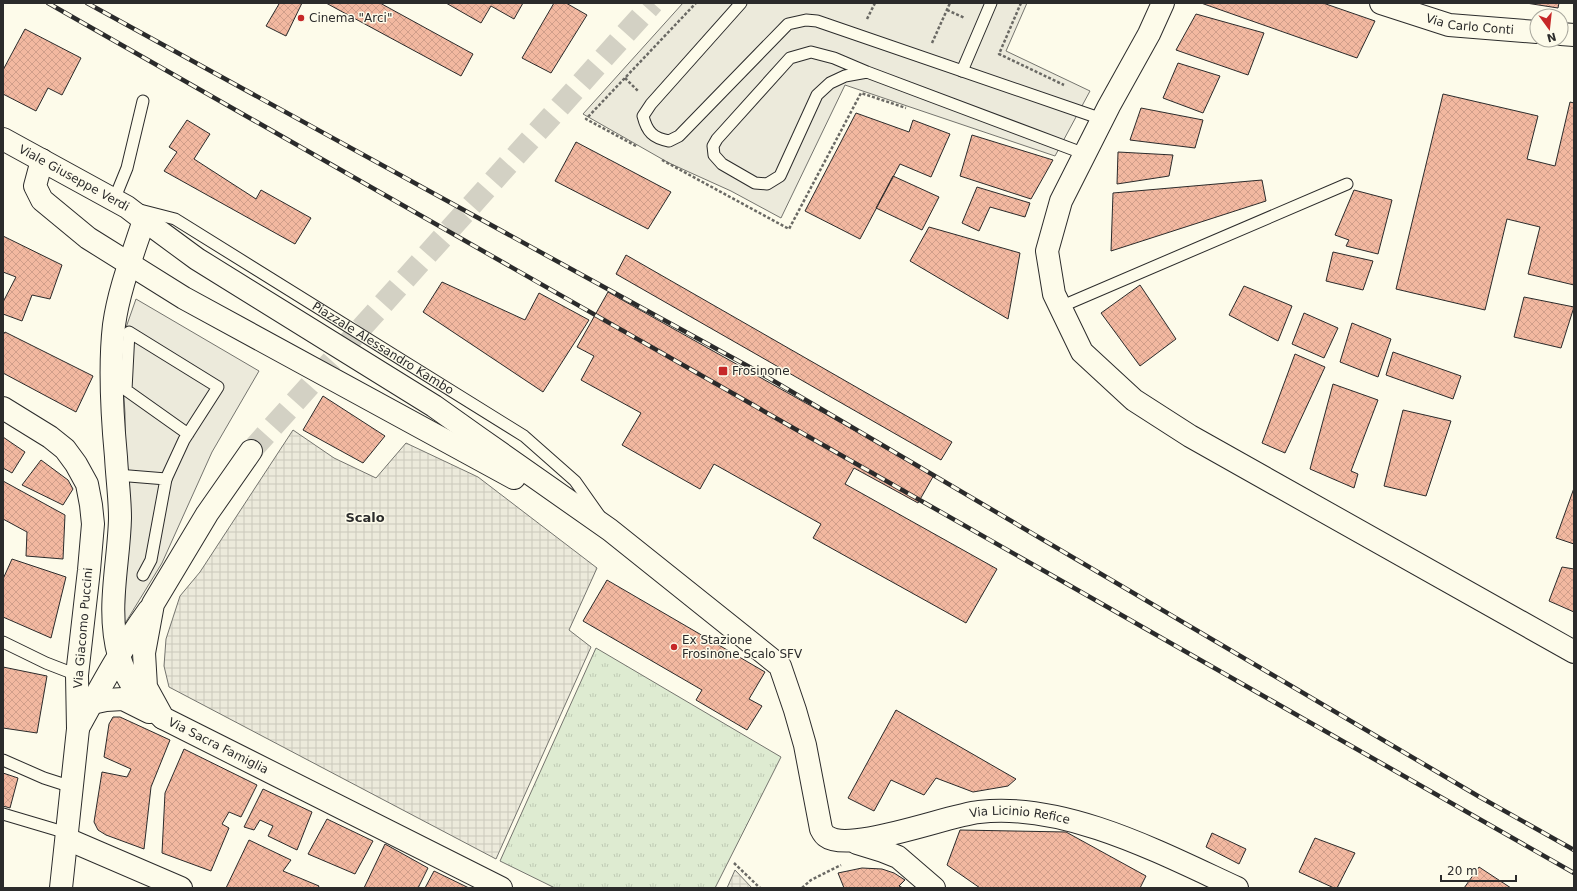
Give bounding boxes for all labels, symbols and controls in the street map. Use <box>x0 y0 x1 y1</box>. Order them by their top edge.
north arrow <box>1529 8 1569 48</box>
place label: Cinema "Arci" <box>309 11 392 25</box>
street label: Via Carlo Conti <box>1424 11 1514 37</box>
marker: Cinema "Arci" <box>296 13 306 23</box>
text: N <box>1545 30 1558 45</box>
street label: Viale Giuseppe Verdi <box>16 142 132 214</box>
street label: Piazzale Alessandro Kambo <box>310 299 456 397</box>
place label: Frosinone <box>732 364 790 378</box>
marker: Frosinone <box>717 365 729 377</box>
district label: Scalo <box>345 510 385 525</box>
street label: Via Giacomo Puccini <box>71 567 95 689</box>
place label: Ex Stazione Frosinone Scalo SFV <box>682 633 803 661</box>
marker: Ex Stazione Frosinone Scalo SFV <box>669 642 679 652</box>
street label: Via Sacra Famiglia <box>166 715 271 777</box>
street label: Via Licinio Refice <box>968 804 1071 827</box>
scale bar <box>1441 857 1516 883</box>
text: 20 m <box>1447 864 1478 878</box>

